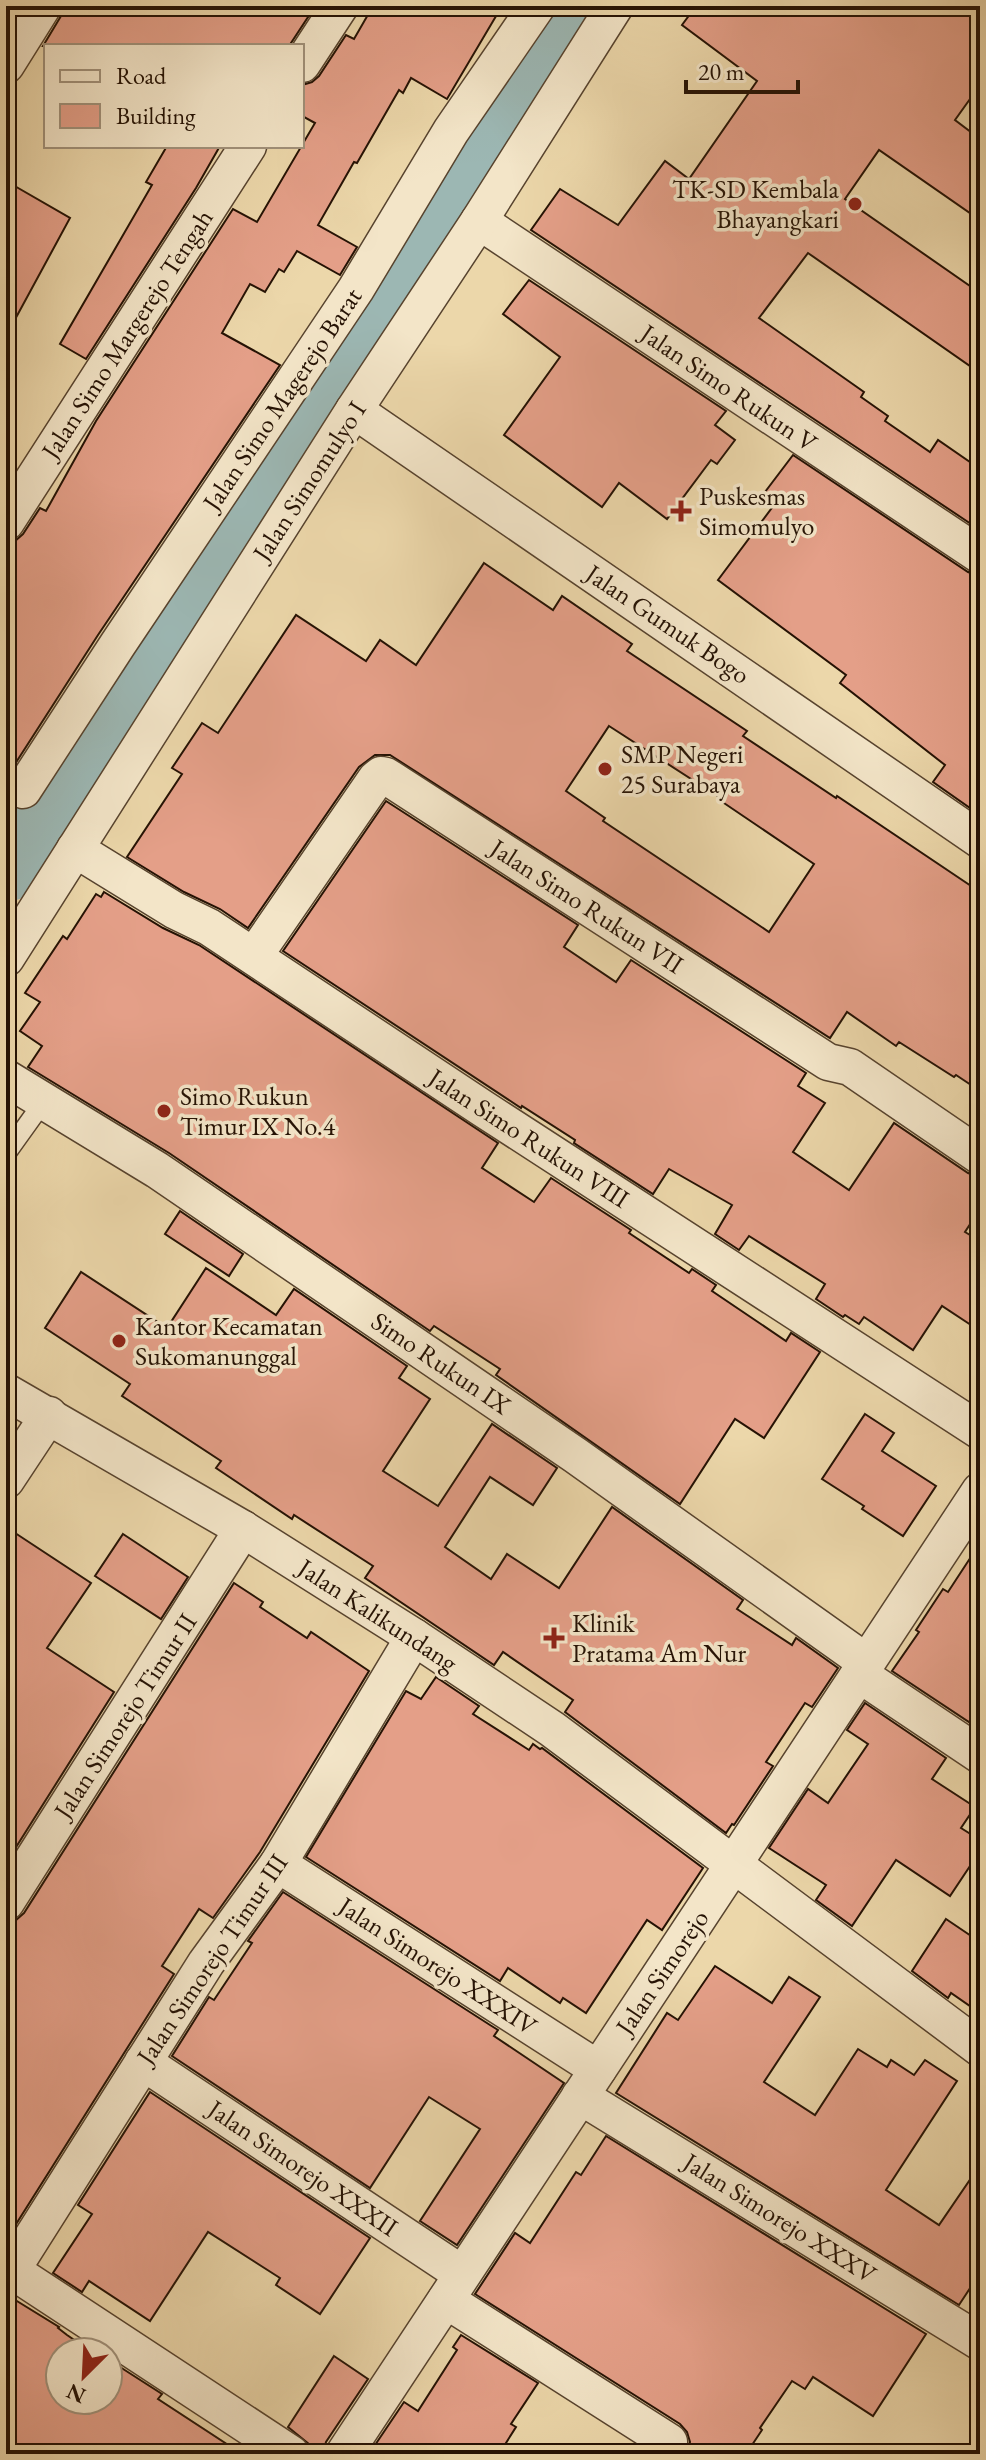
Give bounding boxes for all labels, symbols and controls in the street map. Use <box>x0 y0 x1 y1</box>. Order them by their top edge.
legend <box>44 44 304 148</box>
scale bar <box>686 44 798 94</box>
text: 20 m <box>698 56 745 87</box>
text: Road <box>116 60 167 91</box>
text: Building <box>116 100 196 131</box>
place label: TK-SD Kembala Bhayangkari <box>672 172 840 236</box>
marker: TK-SD Kembala Bhayangkari <box>846 195 864 213</box>
street label: Jalan Simo Margerejo Tengah <box>32 203 221 467</box>
street label: Jalan Simo Magerejo Barat <box>194 281 369 519</box>
street label: Jalan Simo Rukun V <box>632 315 824 460</box>
street label: Jalan Simomulyo I <box>244 394 373 569</box>
place label: Puskesmas Simomulyo <box>699 479 814 543</box>
marker: Puskesmas Simomulyo <box>670 500 692 522</box>
street label: Jalan Gumuk Bogo <box>578 555 757 692</box>
place label: SMP Negeri 25 Surabaya <box>621 737 743 801</box>
marker: SMP Negeri 25 Surabaya <box>596 760 614 778</box>
street label: Jalan Simo Rukun VII <box>482 830 690 981</box>
street label: Jalan Simo Rukun VIII <box>421 1059 636 1216</box>
place label: Simo Rukun Timur IX No.4 <box>180 1079 336 1143</box>
marker: Simo Rukun Timur IX No.4 <box>155 1102 173 1120</box>
street label: Simo Rukun IX <box>365 1304 518 1422</box>
place label: Kantor Kecamatan Sukomanunggal <box>135 1309 323 1373</box>
marker: Kantor Kecamatan Sukomanunggal <box>110 1332 128 1350</box>
street label: Jalan Kalikundang <box>290 1550 465 1680</box>
place label: Klinik Pratama Am Nur <box>572 1606 746 1670</box>
street label: Jalan Simorejo Timur II <box>45 1607 204 1827</box>
marker: Klinik Pratama Am Nur <box>543 1627 565 1649</box>
street label: Jalan Simorejo Timur III <box>128 1847 295 2073</box>
street label: Jalan Simorejo XXXIV <box>330 1888 544 2043</box>
street label: Jalan Simorejo <box>607 1903 716 2043</box>
street label: Jalan Simorejo XXXII <box>200 2091 405 2244</box>
street label: Jalan Simorejo XXXV <box>675 2144 883 2291</box>
north arrow <box>44 2336 124 2416</box>
text: N <box>62 2377 90 2411</box>

